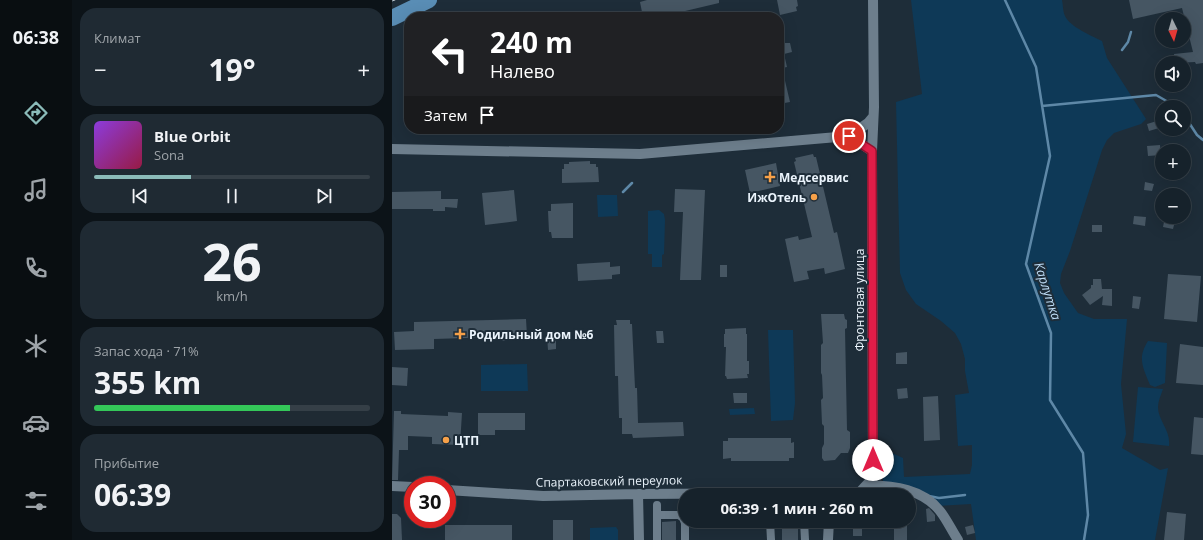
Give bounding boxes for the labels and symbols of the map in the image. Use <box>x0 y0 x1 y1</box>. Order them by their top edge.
north arrow <box>1155 12 1191 48</box>
pin <box>832 119 866 153</box>
place label: Медсервис <box>779 169 849 186</box>
marker: Медсервис <box>764 171 776 183</box>
place label: ИжОтель <box>747 189 806 206</box>
marker: ИжОтель <box>809 192 819 202</box>
street label: Фронтовая улица <box>851 249 868 351</box>
water label: Карлутка <box>1030 260 1066 323</box>
place label: Родильный дом №6 <box>469 326 594 343</box>
marker: Родильный дом №6 <box>454 328 466 340</box>
place label: ЦТП <box>454 432 479 449</box>
marker: ЦТП <box>441 435 451 445</box>
position arrow <box>852 439 894 481</box>
street label: Спартаковский переулок <box>536 471 683 491</box>
speed limit sign: 30 <box>404 476 456 528</box>

